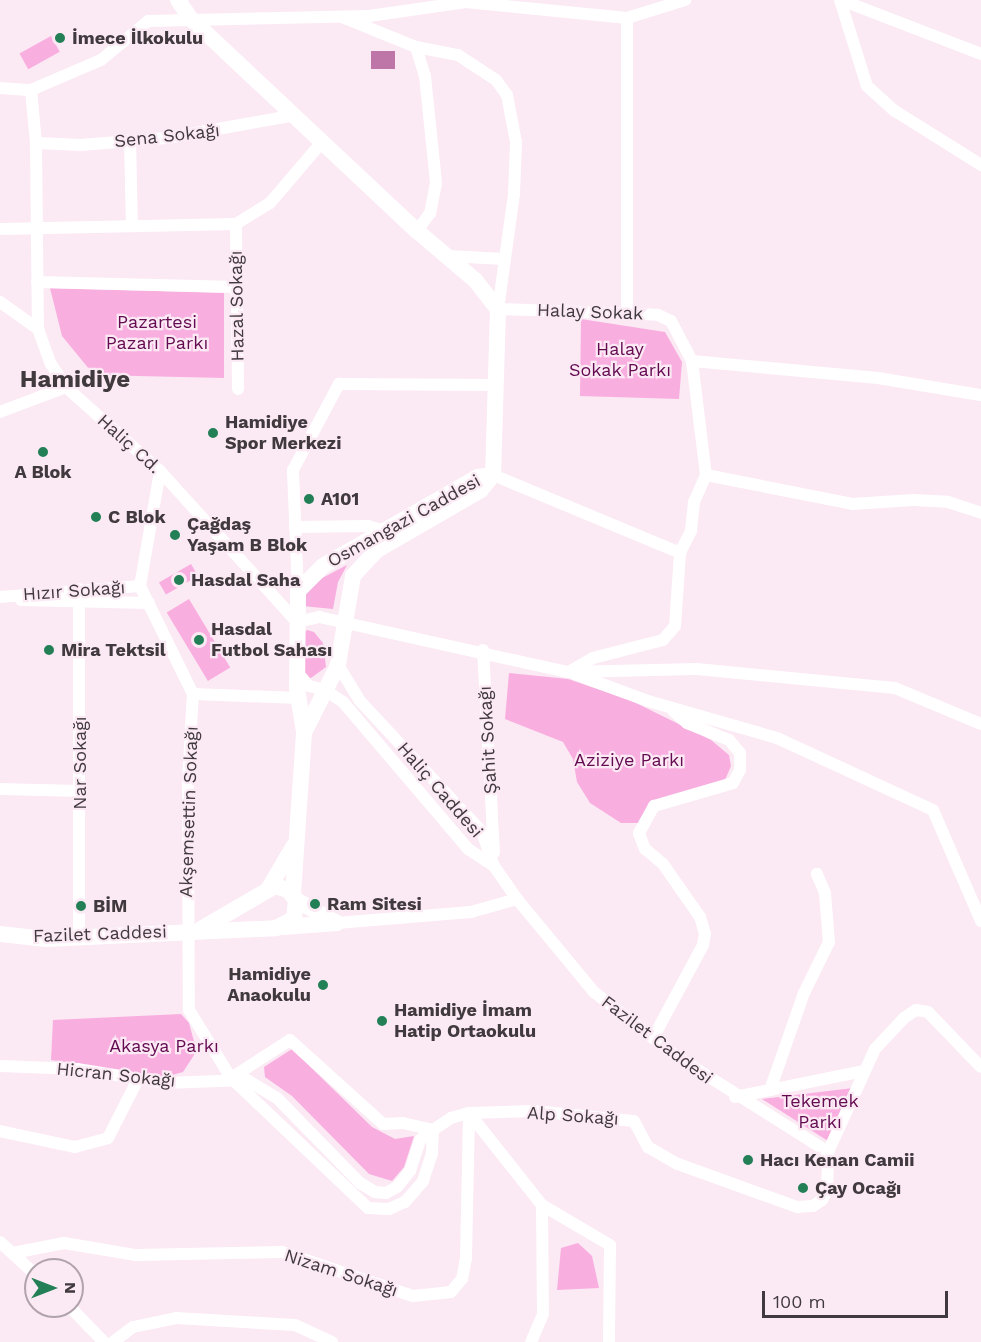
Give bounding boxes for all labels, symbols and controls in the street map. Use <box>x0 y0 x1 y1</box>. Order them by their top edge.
place label: İmece İlkokulu <box>72 27 203 49</box>
marker: İmece İlkokulu <box>53 31 67 45</box>
street label: Sena Sokağı <box>113 120 221 152</box>
street label: Hazal Sokağı <box>225 250 249 362</box>
street label: Halay Sokak <box>536 299 644 325</box>
park label: Pazartesi Pazarı Parkı <box>106 312 208 354</box>
park label: Halay Sokak Parkı <box>569 339 671 382</box>
district label: Hamidiye <box>20 366 130 394</box>
street label: Haliç Cd. <box>93 410 165 478</box>
place label: Hamidiye Spor Merkezi <box>225 412 342 454</box>
marker: Hamidiye Spor Merkezi <box>206 426 220 440</box>
marker: A Blok <box>36 445 50 459</box>
place label: A Blok <box>14 461 72 483</box>
street label: Osmangazi Caddesi <box>324 470 484 572</box>
place label: A101 <box>321 488 359 510</box>
marker: A101 <box>302 492 316 506</box>
place label: C Blok <box>108 506 166 528</box>
marker: C Blok <box>89 510 103 524</box>
place label: Çağdaş Yaşam B Blok <box>187 514 307 556</box>
marker: Çağdaş Yaşam B Blok <box>168 528 182 542</box>
place label: Hasdal Saha <box>191 569 301 591</box>
marker: Hasdal Saha <box>172 573 186 587</box>
street label: Hızır Sokağı <box>22 577 126 605</box>
place label: Hasdal Futbol Sahası <box>211 619 332 662</box>
marker: Hasdal Futbol Sahası <box>192 633 206 647</box>
place label: Mira Tektsil <box>61 639 166 661</box>
marker: Mira Tektsil <box>42 643 56 657</box>
street label: Şahit Sokağı <box>474 685 502 795</box>
street label: Nar Sokağı <box>69 716 91 810</box>
street label: Akşemsettin Sokağı <box>175 726 203 898</box>
street label: Haliç Caddesi <box>393 738 487 842</box>
park label: Aziziye Parkı <box>574 749 684 771</box>
place label: Ram Sitesi <box>327 893 422 915</box>
place label: BİM <box>93 895 127 917</box>
marker: Ram Sitesi <box>308 897 322 911</box>
marker: BİM <box>74 899 88 913</box>
street label: Fazilet Caddesi <box>33 921 167 947</box>
place label: Hamidiye Anaokulu <box>227 964 311 1006</box>
marker: Hamidiye Anaokulu <box>316 978 330 992</box>
street label: Fazilet Caddesi <box>597 991 717 1089</box>
place label: Hamidiye İmam Hatip Ortaokulu <box>394 1000 536 1042</box>
marker: Hamidiye İmam Hatip Ortaokulu <box>375 1014 389 1028</box>
park label: Akasya Parkı <box>109 1035 219 1057</box>
street label: Hicran Sokağı <box>55 1058 177 1092</box>
park label: Tekemek Parkı <box>781 1091 859 1134</box>
street label: Alp Sokağı <box>526 1102 620 1130</box>
place label: Hacı Kenan Camii <box>760 1149 914 1171</box>
marker: Hacı Kenan Camii <box>741 1153 755 1167</box>
place label: Çay Ocağı <box>815 1177 902 1199</box>
marker: Çay Ocağı <box>796 1181 810 1195</box>
street label: Nizam Sokağı <box>282 1244 400 1302</box>
north arrow <box>24 1258 84 1318</box>
scale bar <box>765 1279 951 1317</box>
text: N <box>61 1282 80 1294</box>
text: 100 m <box>773 1291 826 1312</box>

